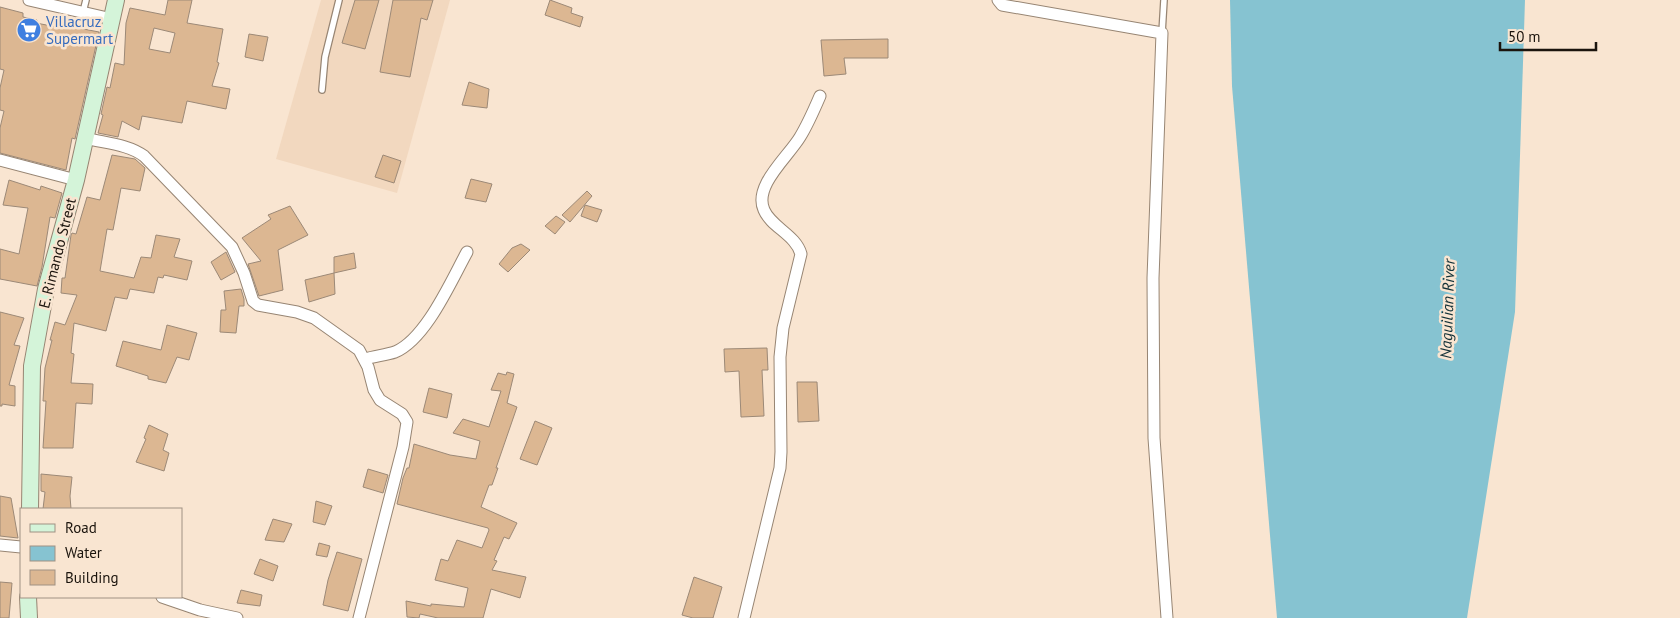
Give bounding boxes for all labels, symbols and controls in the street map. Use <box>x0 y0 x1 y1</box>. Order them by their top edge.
place label: Villacruz Supermart <box>45 12 113 48</box>
supermarket icon: Villacruz Supermart <box>16 17 42 43</box>
scale bar <box>1500 20 1596 52</box>
text: 50 m <box>1508 27 1541 46</box>
street label: E. Rimando Street <box>34 196 80 310</box>
water label: Naguilian River <box>1435 257 1459 359</box>
legend <box>20 508 182 598</box>
text: Road <box>65 518 97 537</box>
text: Water <box>65 543 102 562</box>
text: Building <box>65 568 119 587</box>

